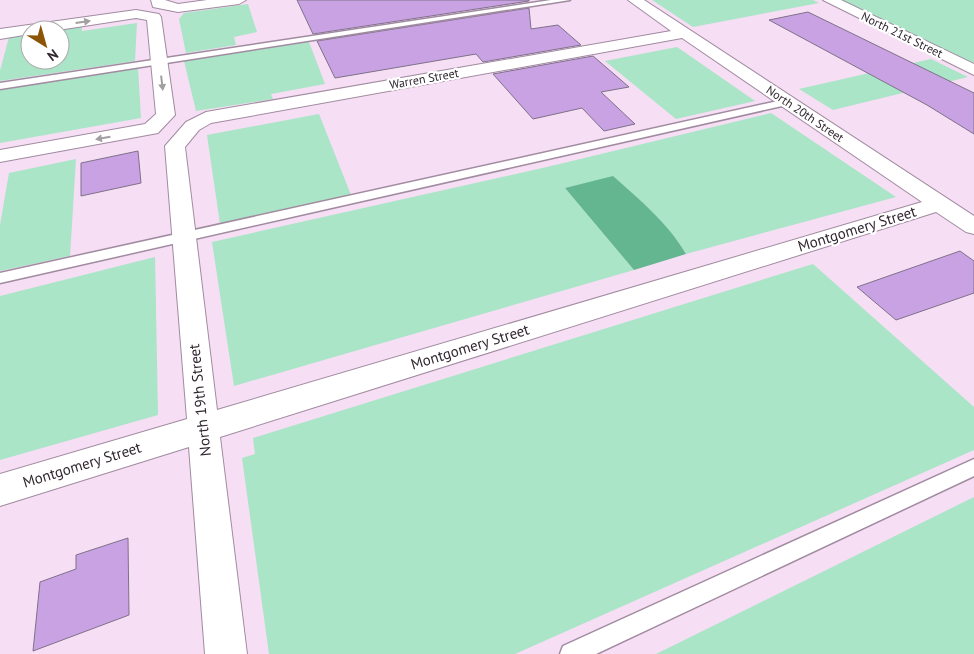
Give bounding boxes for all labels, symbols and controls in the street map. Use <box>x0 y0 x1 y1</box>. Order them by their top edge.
street label: North 21st Street <box>859 8 945 61</box>
one-way arrow <box>75 18 91 26</box>
north arrow <box>20 20 70 70</box>
text: N <box>44 45 62 65</box>
street label: Warren Street <box>388 65 460 92</box>
one-way arrow <box>158 75 166 91</box>
street label: North 20th Street <box>764 82 847 145</box>
one-way arrow <box>94 134 110 142</box>
street label: Montgomery Street <box>795 201 918 256</box>
street label: Montgomery Street <box>408 319 531 374</box>
street label: North 19th Street <box>184 343 215 457</box>
street label: Montgomery Street <box>20 437 143 492</box>

